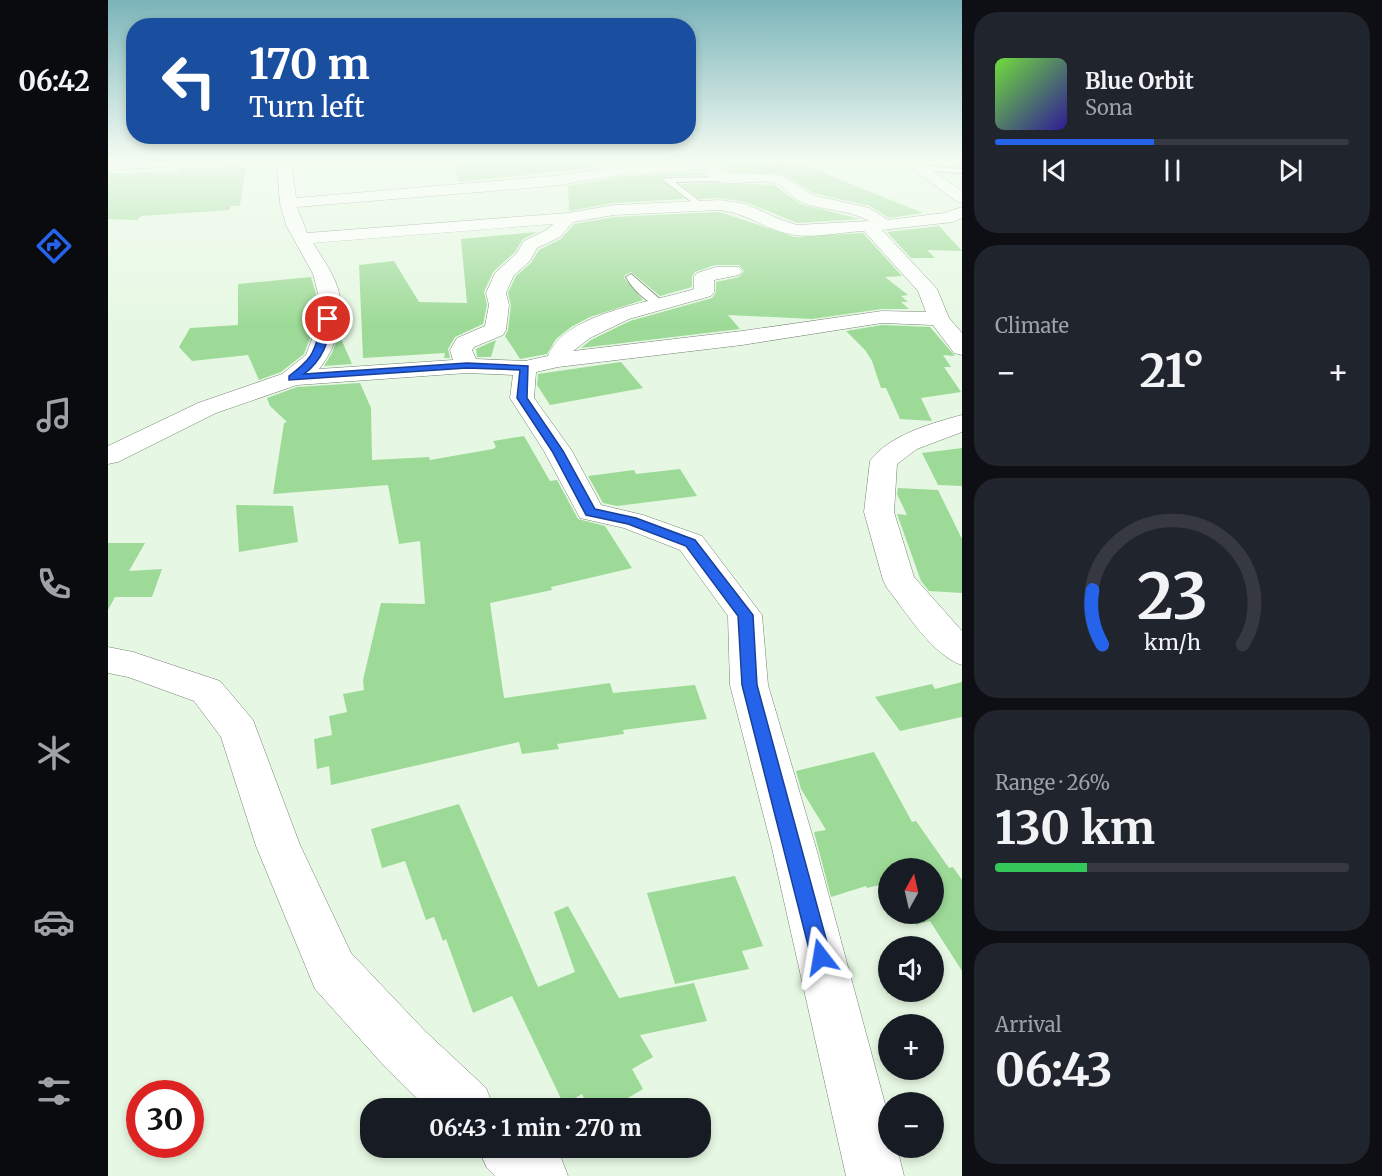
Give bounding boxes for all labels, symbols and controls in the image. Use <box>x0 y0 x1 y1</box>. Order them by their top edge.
text: 170 m <box>249 38 370 90</box>
icon: left <box>150 42 228 120</box>
text: 06:42 <box>18 64 90 98</box>
text: Blue Orbit <box>1085 67 1194 95</box>
text: Turn left <box>249 90 364 124</box>
text: Sona <box>1085 95 1133 120</box>
icon: previous <box>1038 154 1071 187</box>
icon: pause <box>1156 154 1189 187</box>
icon: next <box>1274 154 1307 187</box>
icon: directions <box>33 225 75 267</box>
pin <box>302 293 353 344</box>
icon: arrive <box>311 302 344 335</box>
text: Climate <box>995 313 1069 338</box>
text: 21° <box>1139 343 1205 399</box>
text: − <box>995 352 1017 393</box>
text: + <box>1327 352 1349 393</box>
icon: music <box>33 394 75 436</box>
text: 23 <box>1137 558 1207 636</box>
icon: phone <box>33 563 75 605</box>
text: km/h <box>1144 629 1200 656</box>
icon: climate <box>33 732 75 774</box>
text: Range · 26% <box>995 770 1110 795</box>
text: 130 km <box>995 800 1155 856</box>
north arrow <box>878 858 944 924</box>
map controls <box>878 858 944 1158</box>
icon: car <box>33 901 75 943</box>
position arrow <box>789 925 853 989</box>
button: sound <box>878 936 944 1002</box>
text: Arrival <box>995 1012 1062 1037</box>
button: + <box>878 1014 944 1080</box>
text: 06:43 <box>995 1042 1113 1098</box>
icon: filters <box>33 1070 75 1112</box>
speed limit sign: 30 <box>126 1080 204 1158</box>
button: − <box>878 1092 944 1158</box>
text: 06:43 · 1 min · 270 m <box>429 1114 642 1142</box>

